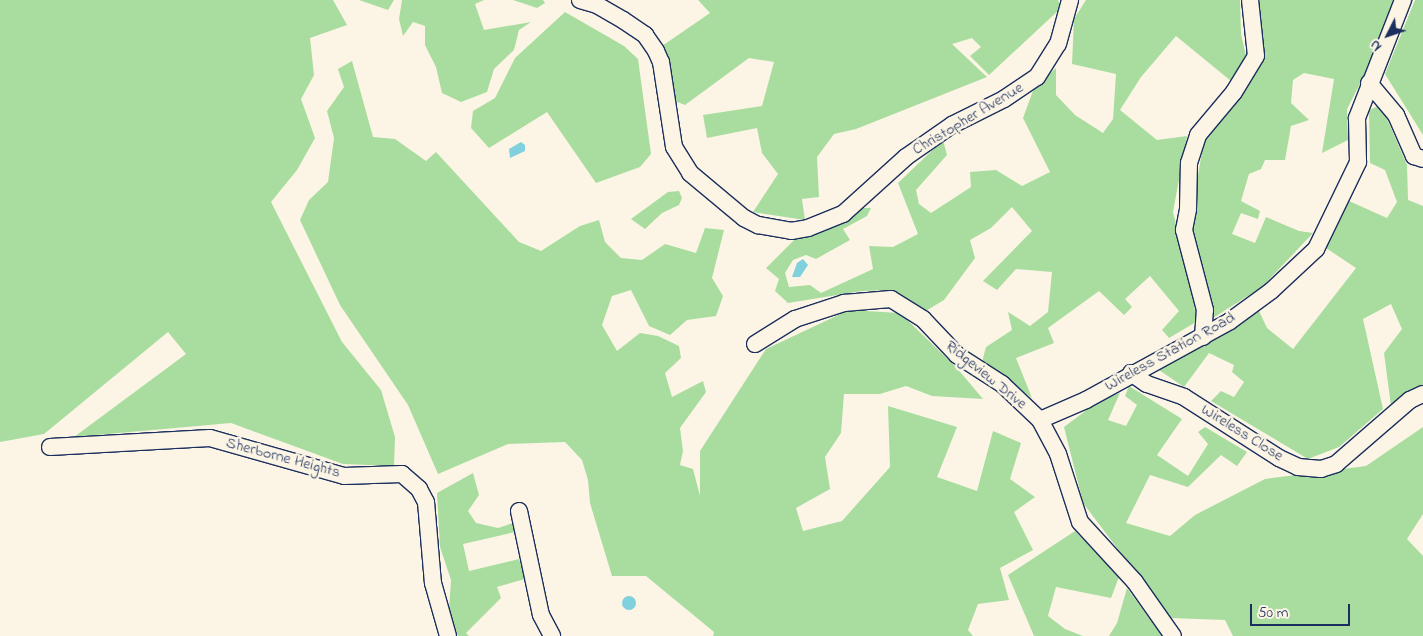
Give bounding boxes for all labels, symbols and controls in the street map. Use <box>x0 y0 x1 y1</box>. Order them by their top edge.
north arrow <box>1363 10 1413 60</box>
text: N <box>1365 35 1387 56</box>
street label: Christopher Avenue <box>909 78 1027 160</box>
street label: Wireless Station Road <box>1102 308 1238 396</box>
street label: Ridgeview Drive <box>941 336 1031 414</box>
street label: Wireless Close <box>1197 400 1287 466</box>
street label: Sherborne Heights <box>224 433 342 483</box>
scale bar <box>1253 594 1353 626</box>
text: 50 m <box>1258 602 1288 624</box>

